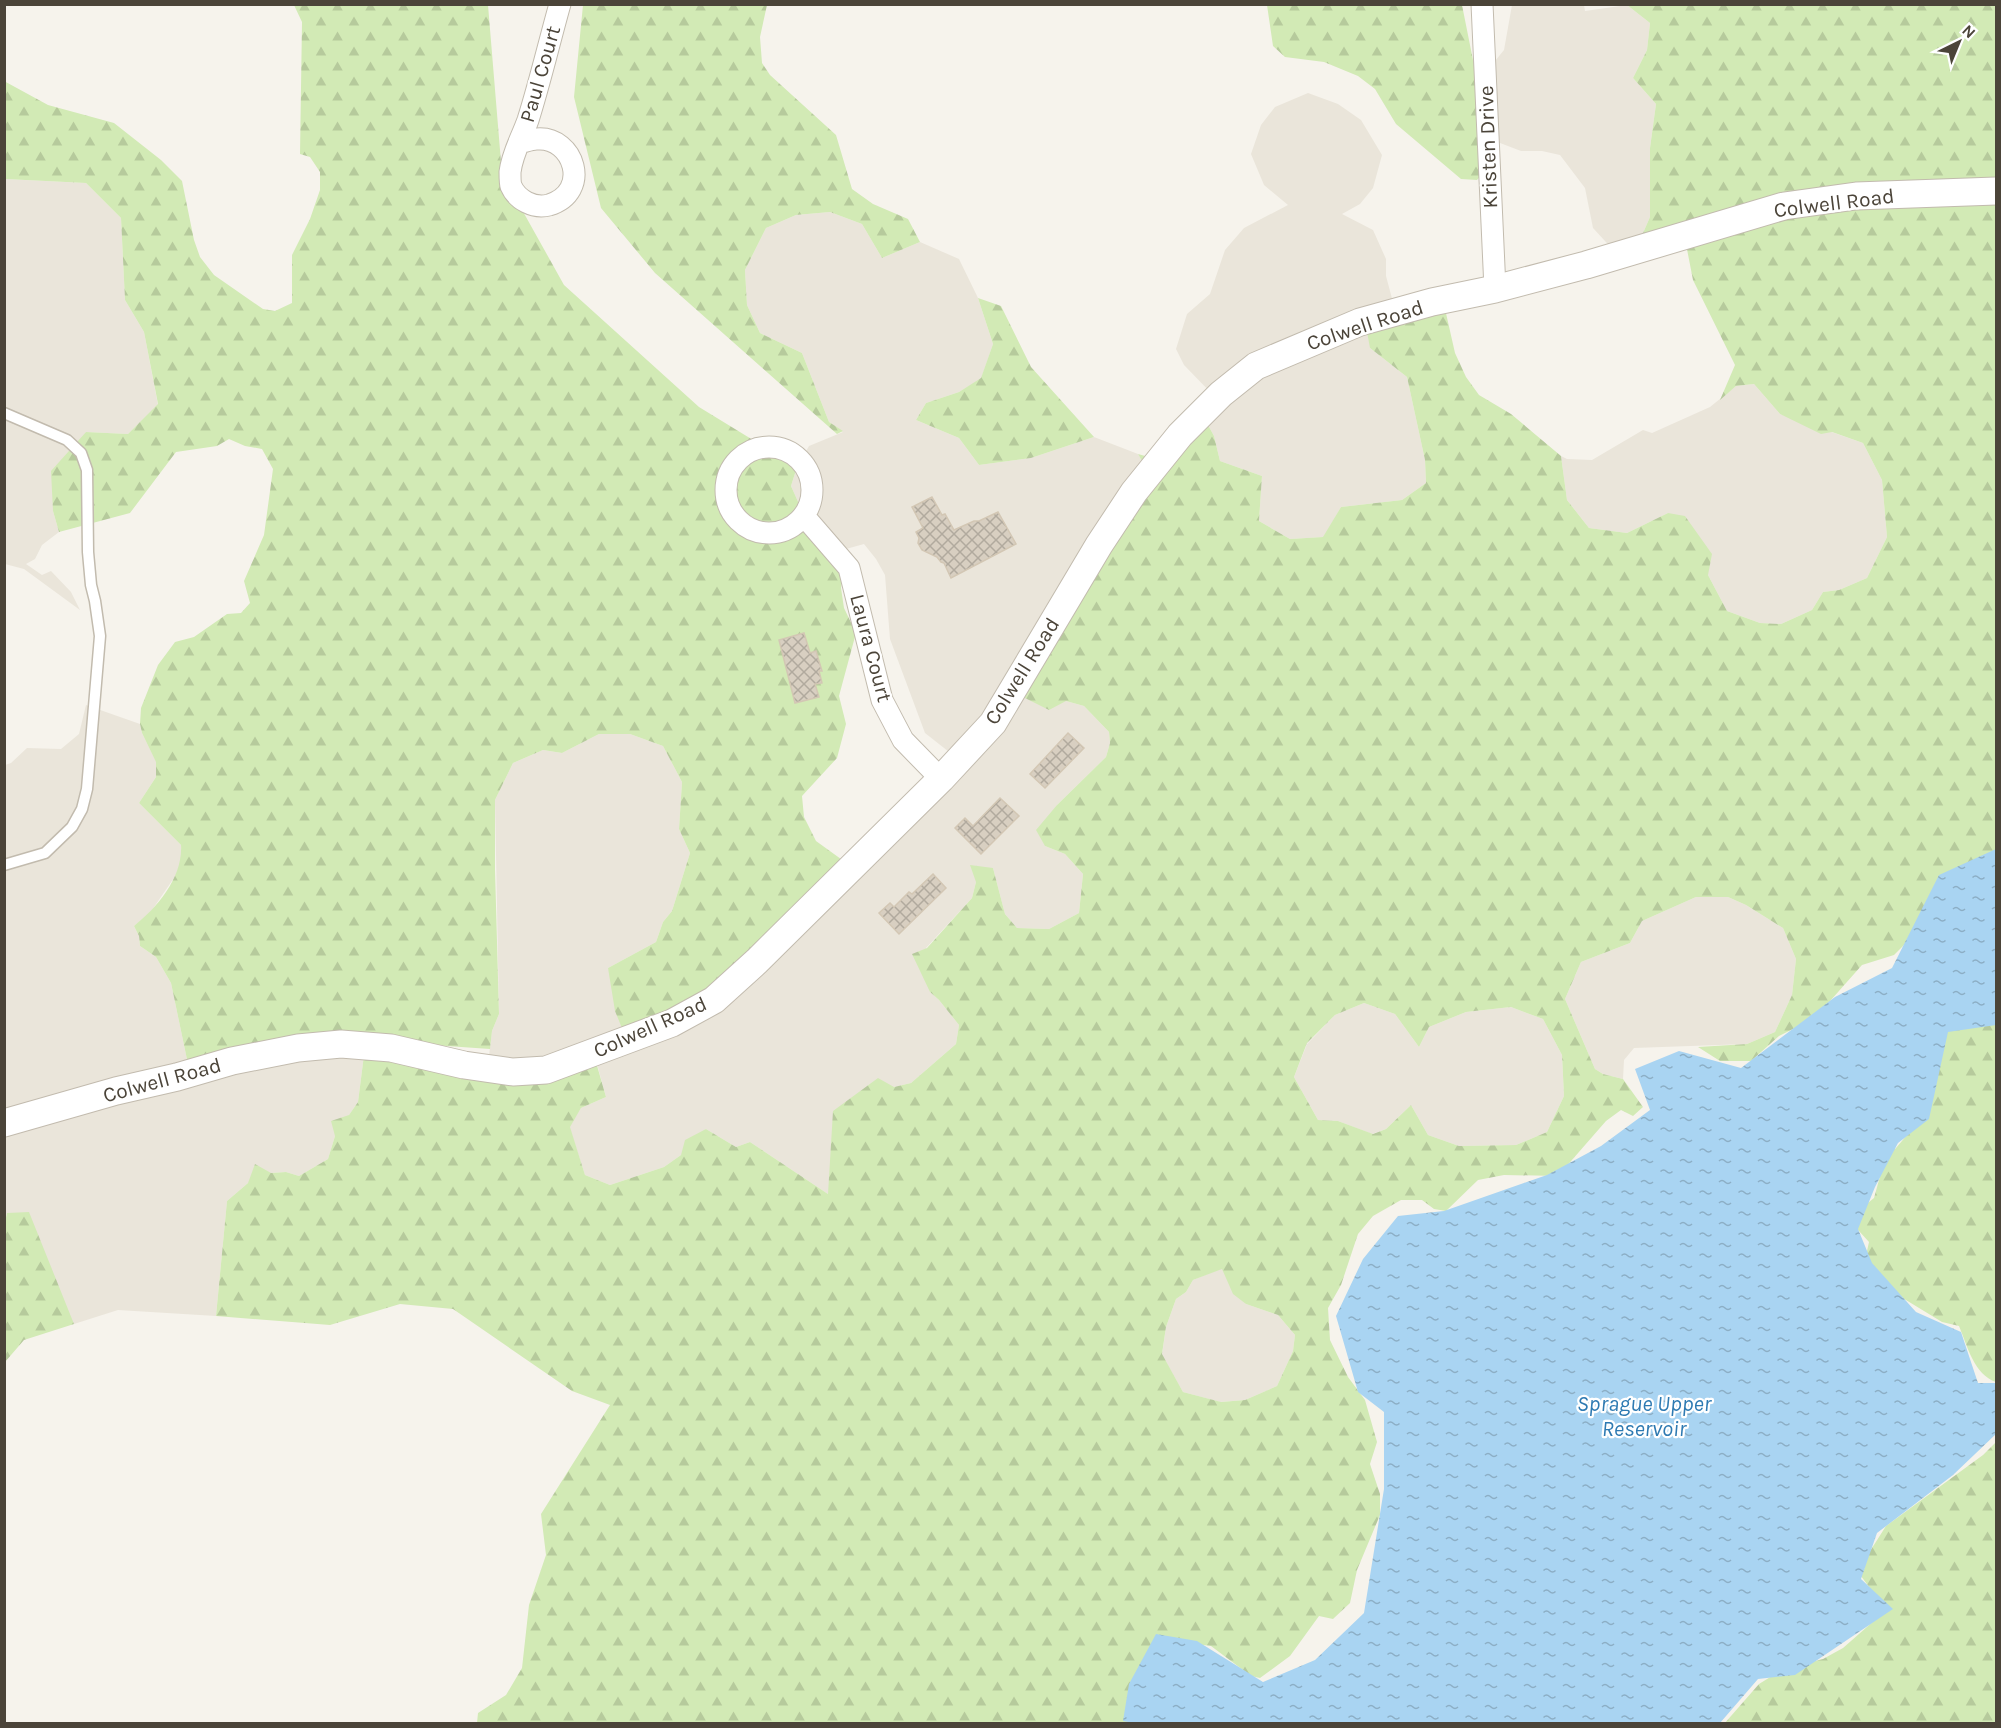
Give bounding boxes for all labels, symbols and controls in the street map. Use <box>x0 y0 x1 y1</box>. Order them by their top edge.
north arrow <box>1929 12 1989 72</box>
text: N <box>1958 21 1980 42</box>
street label: Paul Court <box>515 23 565 125</box>
street label: Kristen Drive <box>1474 85 1502 209</box>
street label: Colwell Road <box>1772 184 1896 222</box>
street label: Colwell Road <box>1304 295 1426 355</box>
street label: Laura Court <box>845 591 897 705</box>
street label: Colwell Road <box>980 613 1064 729</box>
street label: Colwell Road <box>590 991 710 1063</box>
street label: Colwell Road <box>100 1053 224 1107</box>
water label: Sprague Upper Reservoir <box>1577 1391 1713 1442</box>

